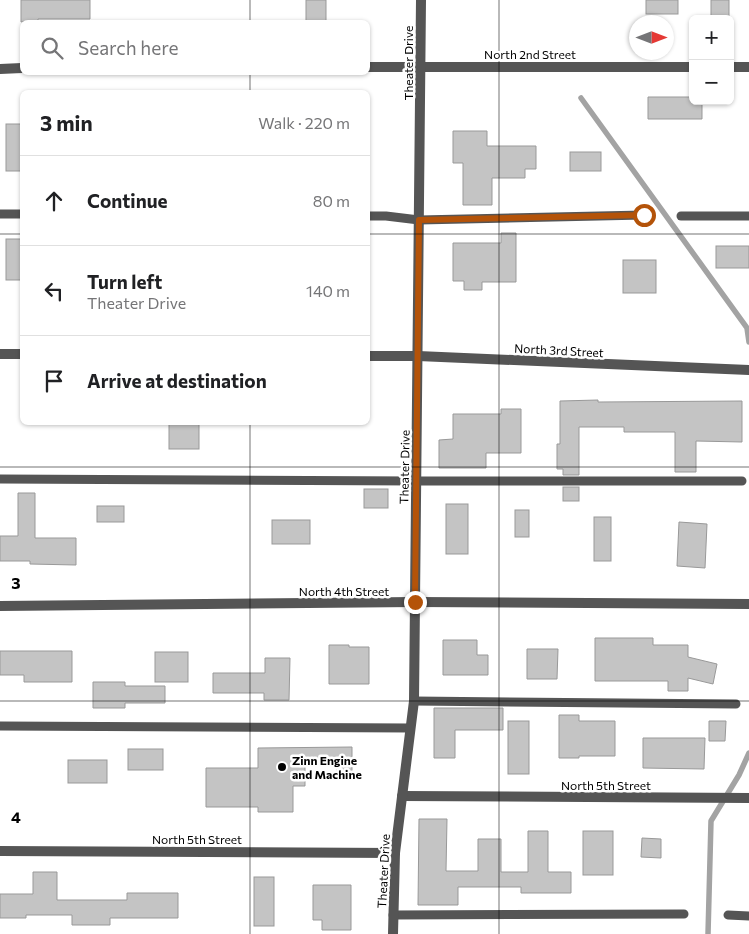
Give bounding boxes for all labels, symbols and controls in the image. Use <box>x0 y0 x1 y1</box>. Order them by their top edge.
north arrow <box>629 15 674 60</box>
map controls <box>689 15 734 105</box>
button: + <box>689 15 734 60</box>
search box <box>20 20 370 75</box>
street label: Theater Drive <box>401 26 415 100</box>
icon: search <box>38 34 66 62</box>
text: Search here <box>78 36 178 59</box>
street label: North 2nd Street <box>484 47 576 61</box>
button: − <box>689 60 734 105</box>
text: 3 min <box>40 110 93 135</box>
text: Walk · 220 m <box>258 113 350 132</box>
icon: ahead <box>40 187 68 215</box>
text: Continue <box>87 189 167 212</box>
text: 80 m <box>313 191 350 210</box>
route start <box>633 204 656 227</box>
text: Turn left <box>87 270 162 293</box>
icon: left <box>40 277 68 305</box>
text: 140 m <box>306 281 350 300</box>
text: Theater Drive <box>87 293 186 312</box>
street label: North 3rd Street <box>514 341 604 359</box>
icon: arrive <box>40 367 68 395</box>
text: Arrive at destination <box>87 369 267 392</box>
street label: Theater Drive <box>396 430 412 504</box>
text: 3 <box>11 573 21 592</box>
street label: North 4th Street <box>299 584 389 598</box>
route end <box>404 591 427 614</box>
place label: Zinn Engine and Machine <box>292 753 362 781</box>
marker: Zinn Engine and Machine <box>276 761 288 773</box>
street label: North 5th Street <box>561 778 651 792</box>
text: 4 <box>11 807 21 826</box>
street label: North 5th Street <box>152 832 242 846</box>
street label: Theater Drive <box>374 833 392 909</box>

